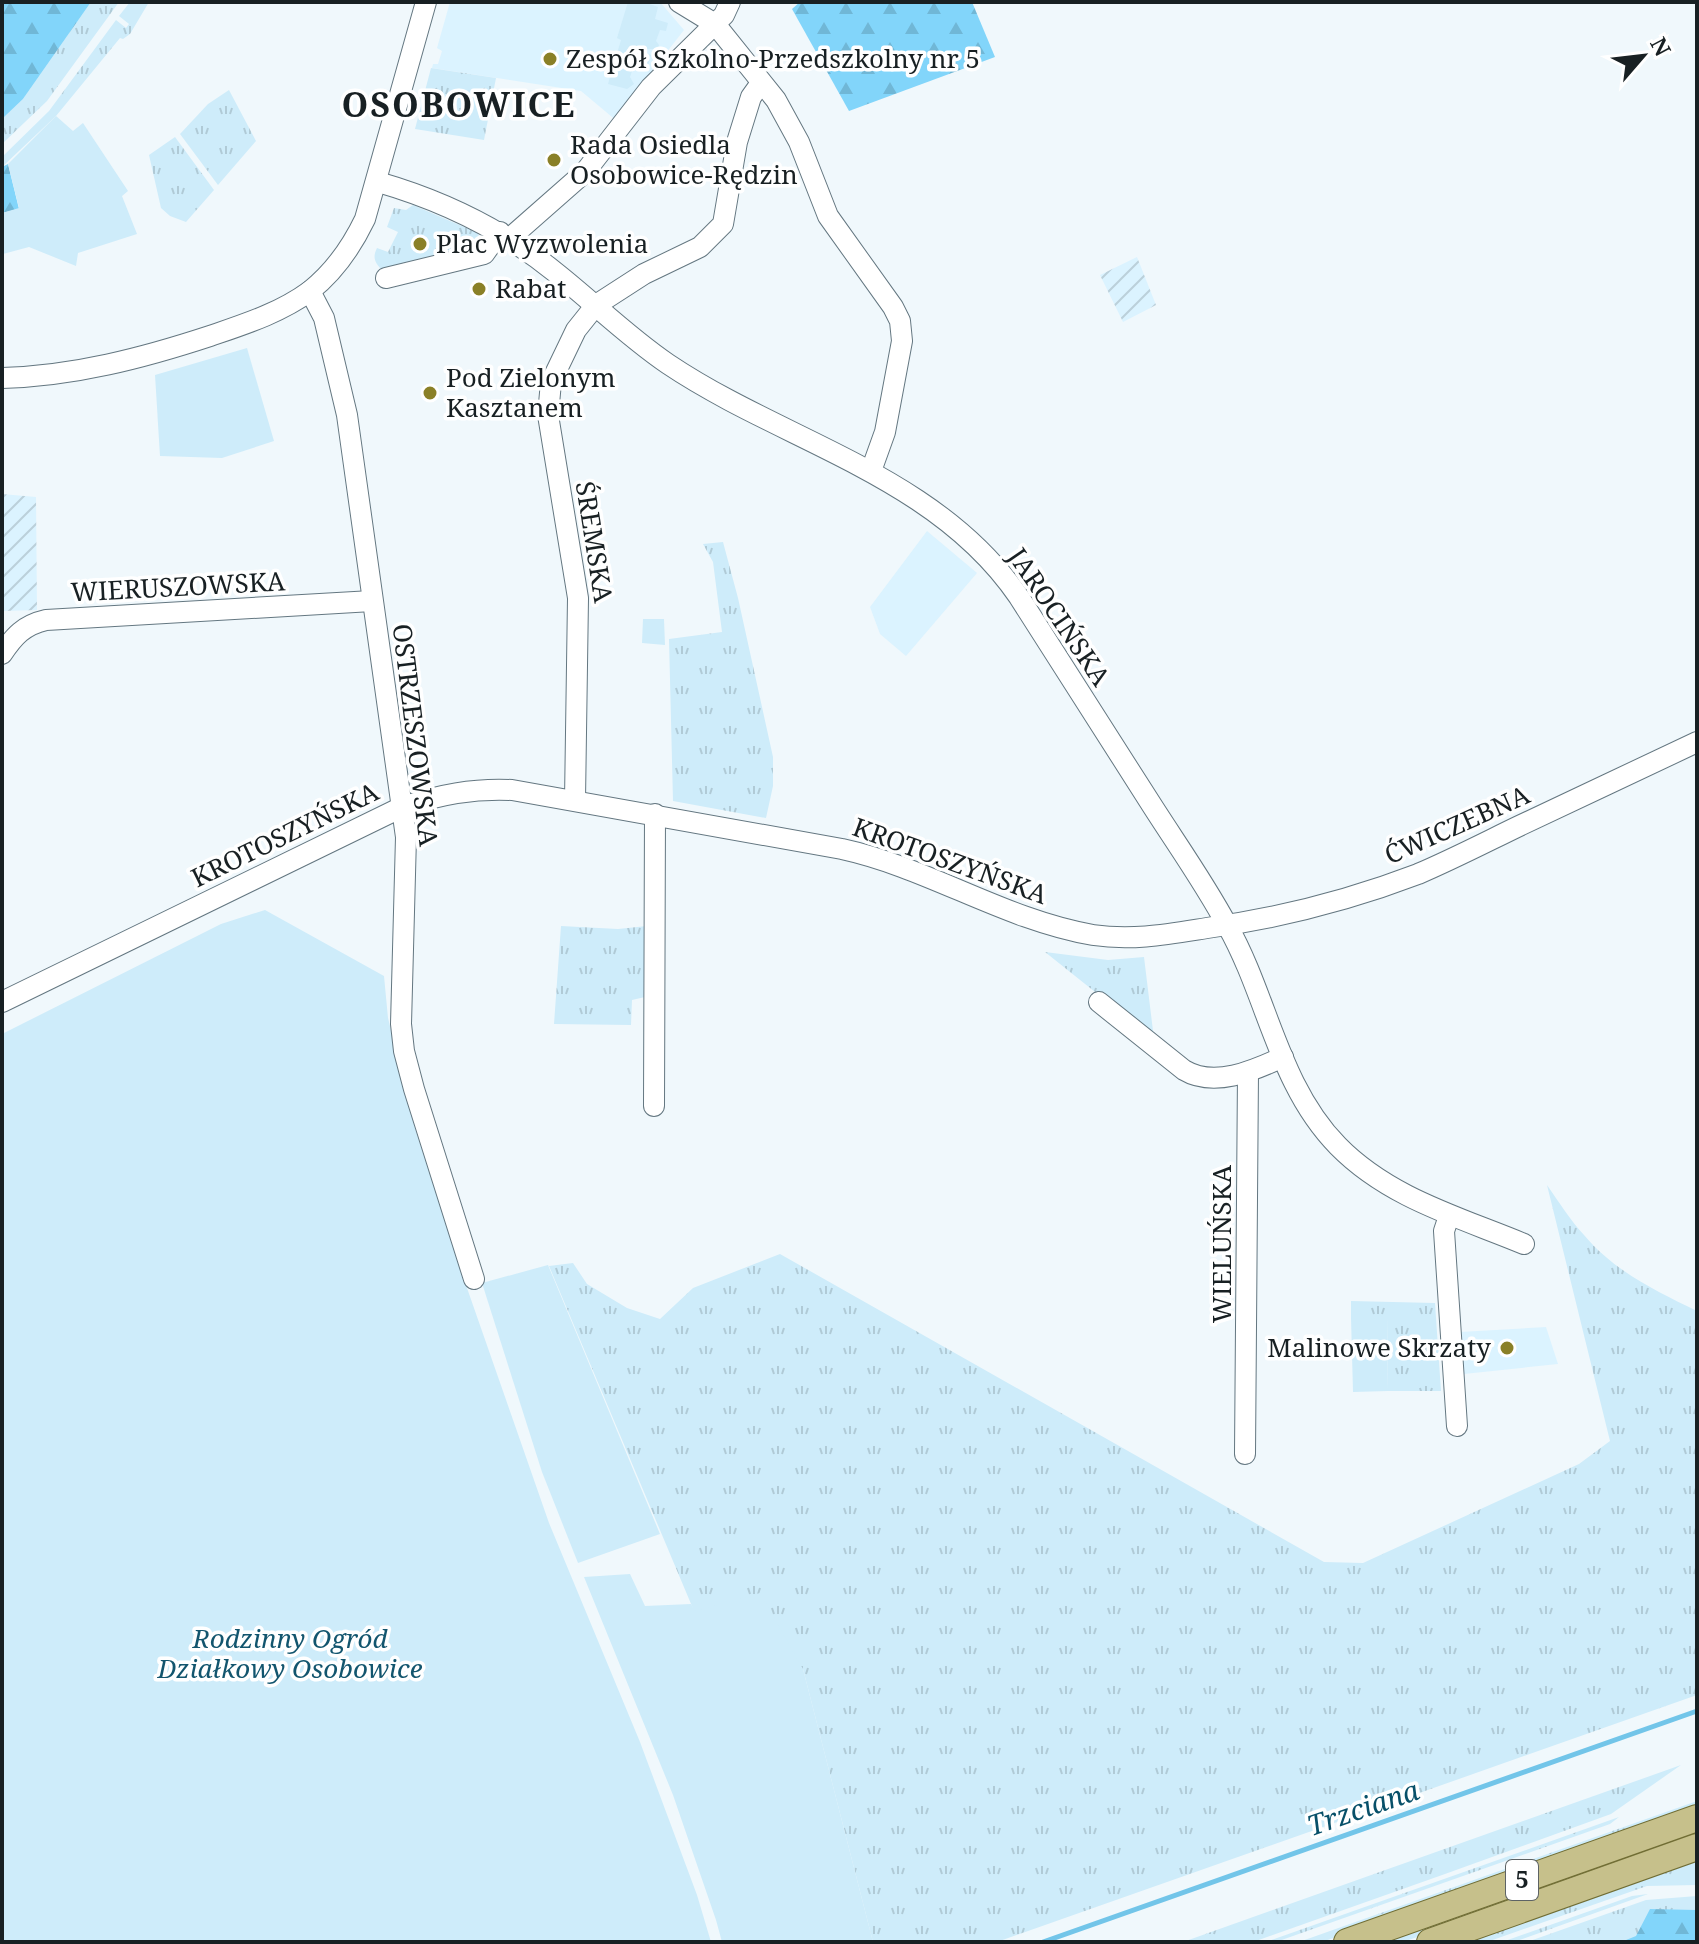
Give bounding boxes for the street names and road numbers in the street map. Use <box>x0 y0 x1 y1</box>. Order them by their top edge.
street label: ŚREMSKA <box>568 479 622 606</box>
street label: JAROCIŃSKA <box>1000 539 1120 693</box>
street label: WIERUSZOWSKA <box>70 562 287 610</box>
street label: OSTRZESZOWSKA <box>384 622 448 849</box>
street label: KROTOSZYŃSKA <box>185 773 385 895</box>
street label: ĆWICZEBNA <box>1378 776 1536 872</box>
street label: KROTOSZYŃSKA <box>848 808 1053 912</box>
street label: WIELUŃSKA <box>1203 1164 1239 1323</box>
road number: 5 <box>1506 1860 1538 1900</box>

